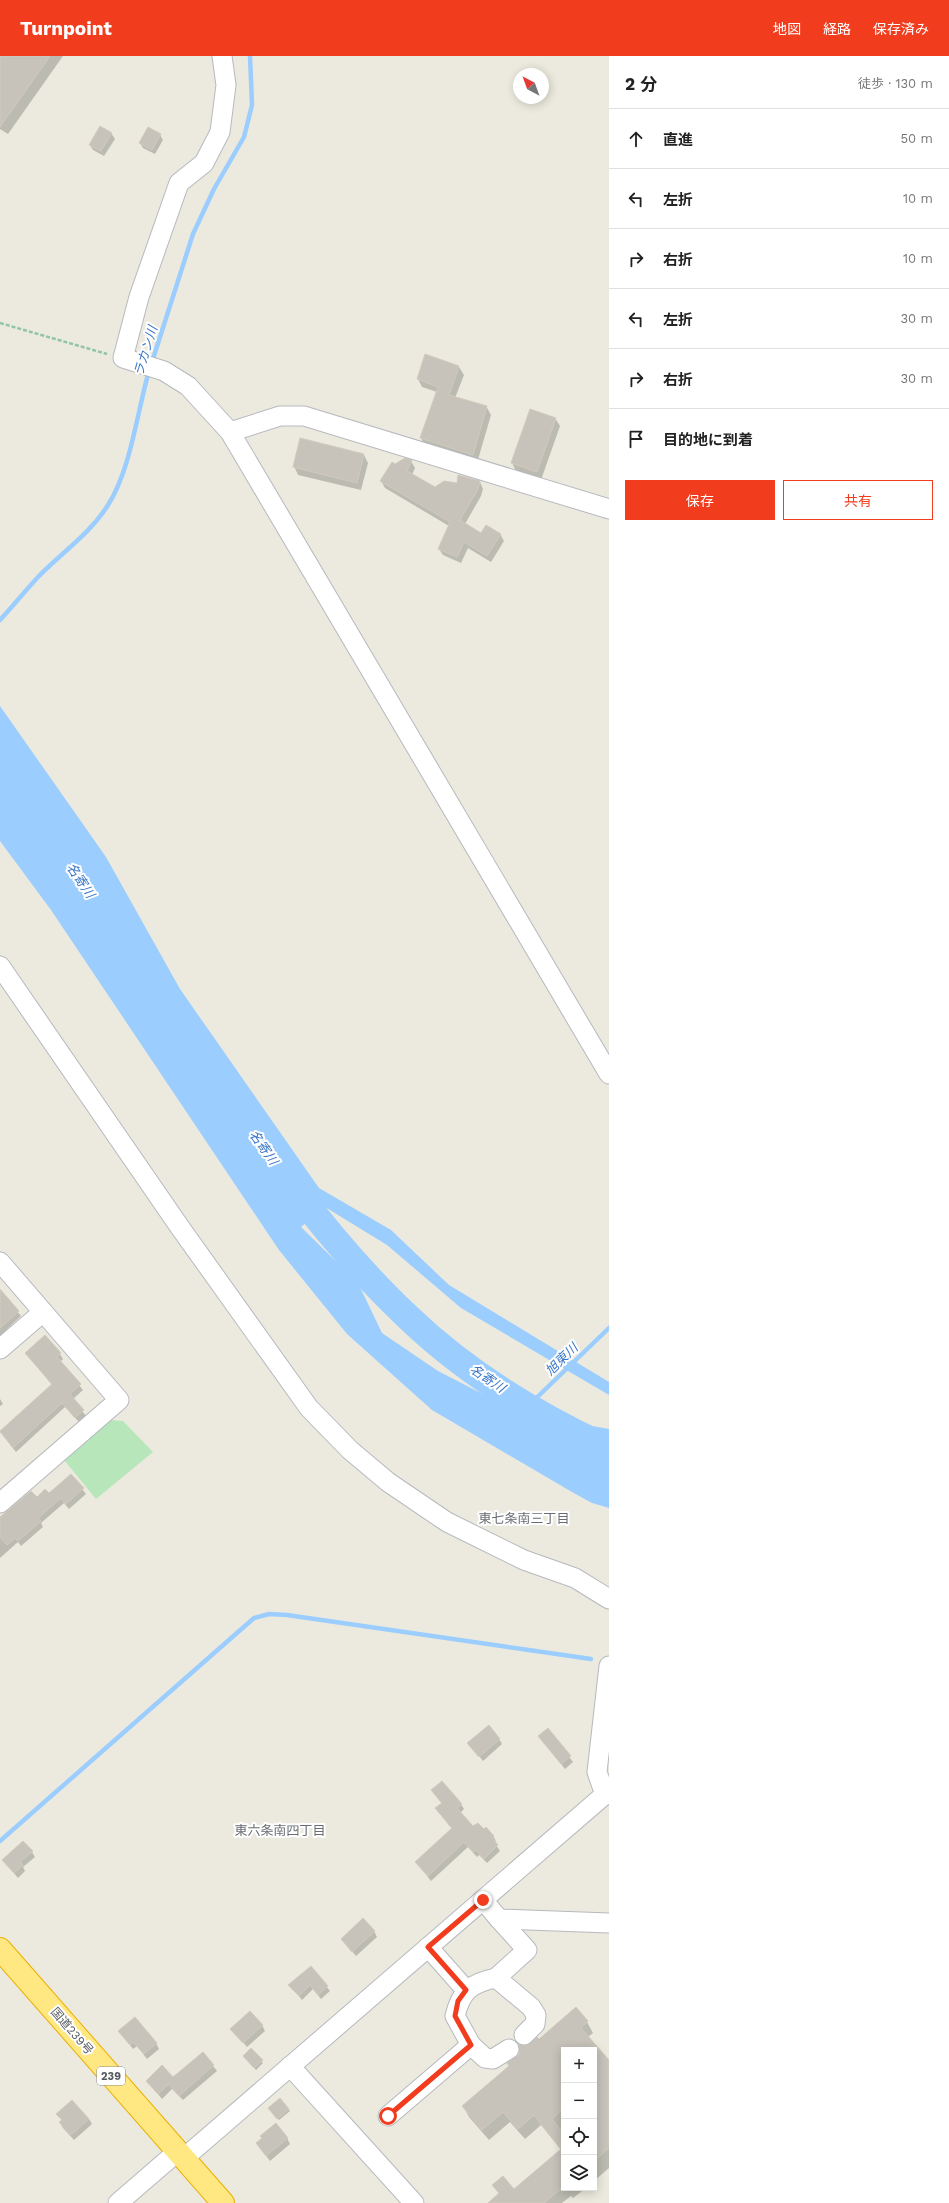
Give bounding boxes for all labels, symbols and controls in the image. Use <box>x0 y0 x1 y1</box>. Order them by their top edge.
text: Turnpoint <box>20 17 112 40</box>
text: 地図 <box>773 21 801 37</box>
text: 経路 <box>823 21 851 37</box>
text: 保存済み <box>873 21 929 37</box>
north arrow <box>513 68 549 104</box>
text: 2 分 <box>625 74 657 94</box>
text: 徒歩 · 130 m <box>858 76 933 91</box>
icon: ahead <box>625 128 647 150</box>
text: 直進 <box>663 131 693 149</box>
text: 50 m <box>901 131 933 146</box>
icon: left <box>625 188 647 210</box>
text: 左折 <box>663 191 693 209</box>
text: 10 m <box>903 191 933 206</box>
icon: right <box>625 248 647 270</box>
text: 右折 <box>663 251 693 269</box>
text: 10 m <box>903 251 933 266</box>
icon: left <box>625 308 647 330</box>
text: 左折 <box>663 311 693 329</box>
text: 30 m <box>901 311 933 326</box>
water label: ラカン川 <box>131 322 161 378</box>
icon: right <box>625 368 647 390</box>
text: 右折 <box>663 371 693 389</box>
text: 30 m <box>901 371 933 386</box>
icon: arrive <box>625 428 647 450</box>
text: 目的地に到着 <box>663 431 753 449</box>
button: 保存 <box>625 480 775 520</box>
button: 共有 <box>783 480 933 520</box>
water label: 名寄川 <box>63 860 99 902</box>
water label: 名寄川 <box>246 1127 282 1169</box>
water label: 旭東川 <box>542 1339 582 1378</box>
water label: 名寄川 <box>467 1361 510 1397</box>
district label: 東七条南三丁目 <box>478 1511 570 1526</box>
district label: 東六条南四丁目 <box>234 1823 326 1838</box>
route end <box>474 1891 492 1909</box>
street label: 国道239号 <box>48 2005 96 2057</box>
map controls <box>561 2047 597 2191</box>
button: + <box>561 2047 597 2083</box>
road number: 239 <box>97 2067 125 2085</box>
button: − <box>561 2083 597 2119</box>
route start <box>379 2107 397 2125</box>
button: locate <box>561 2119 597 2155</box>
button: layers <box>561 2155 597 2191</box>

